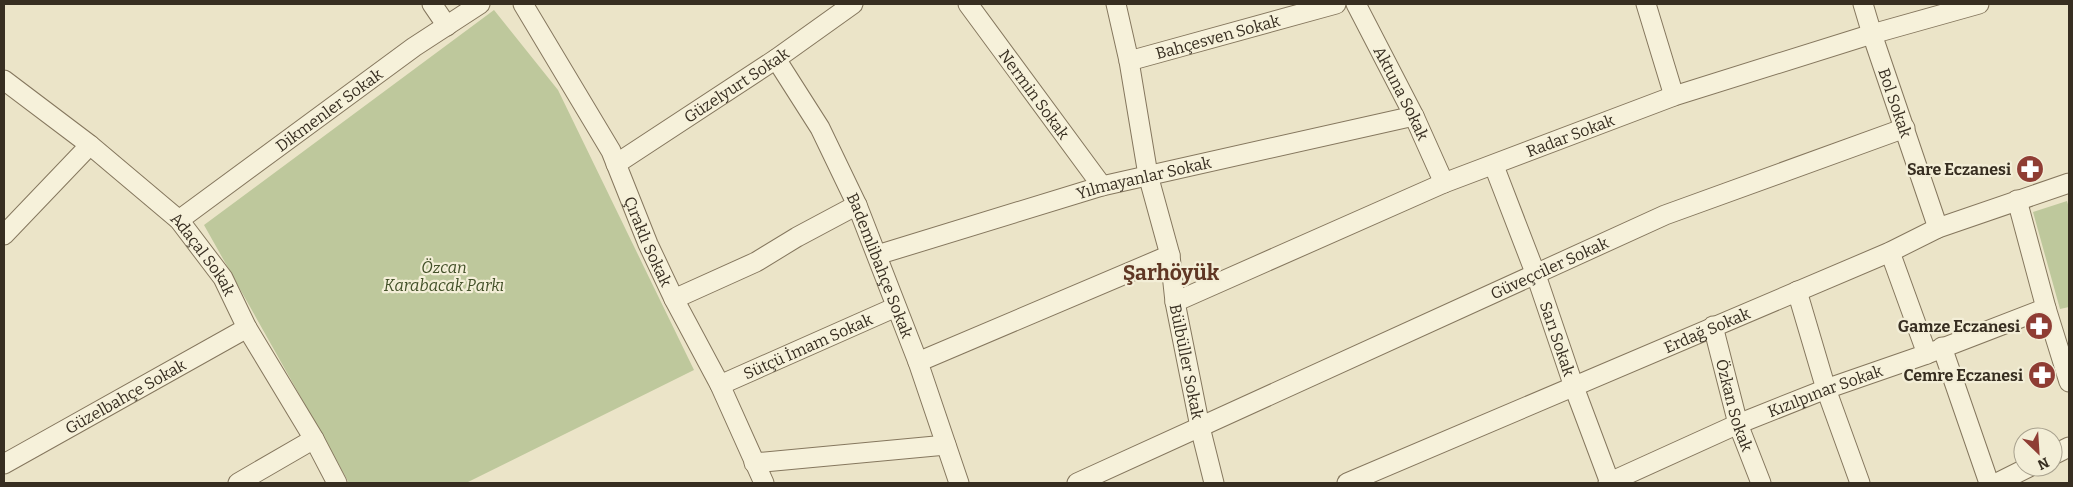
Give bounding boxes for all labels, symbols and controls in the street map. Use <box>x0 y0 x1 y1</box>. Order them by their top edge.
street label: Bahçesven Sokak <box>1153 10 1282 63</box>
street label: Güzelyurt Sokak <box>680 43 793 126</box>
street label: Aktuna Sokak <box>1370 43 1433 143</box>
street label: Nermin Sokak <box>995 46 1074 143</box>
street label: Dikmenler Sokak <box>272 64 386 155</box>
street label: Bol Sokak <box>1875 66 1916 140</box>
street label: Radar Sokak <box>1524 110 1617 161</box>
street label: Yılmayanlar Sokak <box>1074 152 1213 203</box>
pharmacy icon: Sare Eczanesi <box>2015 154 2045 184</box>
place label: Sare Eczanesi <box>1907 160 2011 179</box>
street label: Bademlibahçe Sokak <box>843 190 917 341</box>
street label: Çıraklı Sokak <box>620 193 676 289</box>
street label: Adaçal Sokak <box>167 208 239 299</box>
street label: Güveçciler Sokak <box>1487 233 1611 303</box>
park label: Özcan Karabacak Parkı <box>384 258 504 295</box>
district label: Şarhöyük <box>1123 260 1220 286</box>
street label: Sarı Sokak <box>1536 299 1579 379</box>
street label: Bülbüller Sokak <box>1166 302 1208 421</box>
street label: Erdağ Sokak <box>1661 303 1753 357</box>
street label: Sütçü İmam Sokak <box>740 309 875 383</box>
pharmacy icon: Gamze Eczanesi <box>2024 311 2054 341</box>
place label: Gamze Eczanesi <box>1898 317 2020 336</box>
street label: Güzelbahçe Sokak <box>62 355 189 437</box>
street label: Özkan Sokak <box>1712 357 1757 454</box>
pharmacy icon: Cemre Eczanesi <box>2027 360 2057 390</box>
street label: Kızılpınar Sokak <box>1765 361 1885 421</box>
place label: Cemre Eczanesi <box>1903 366 2023 385</box>
north arrow <box>2013 427 2063 477</box>
text: N <box>2035 453 2052 473</box>

